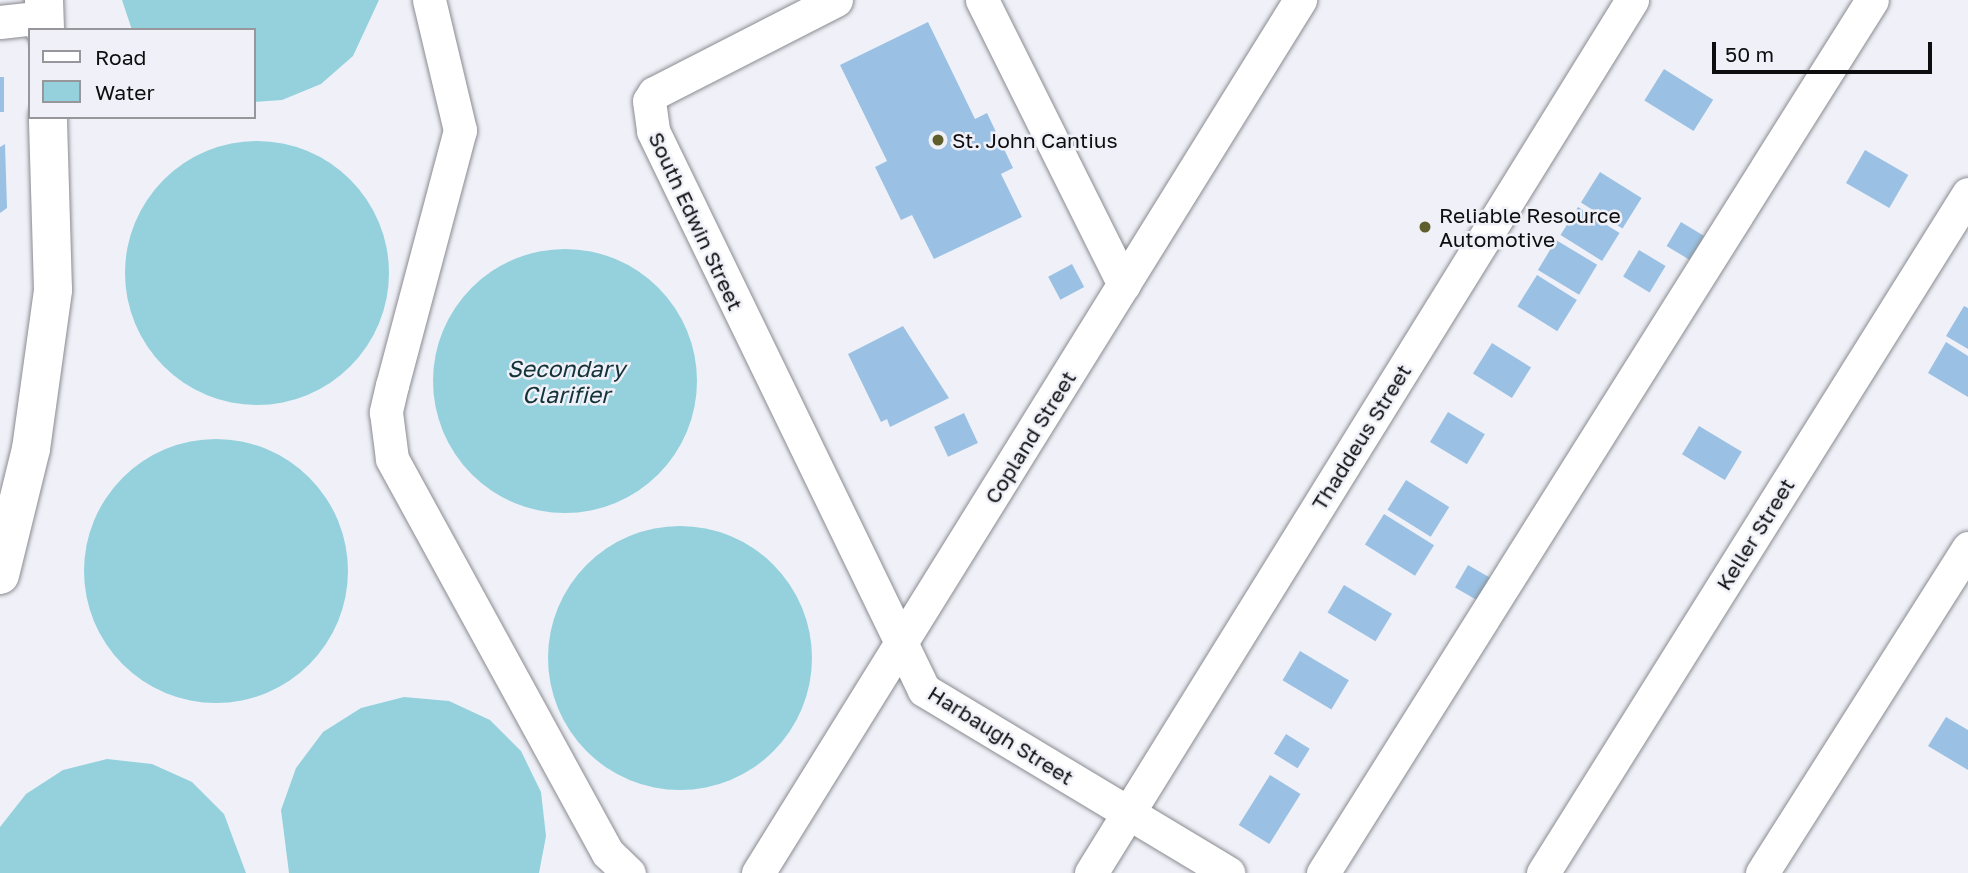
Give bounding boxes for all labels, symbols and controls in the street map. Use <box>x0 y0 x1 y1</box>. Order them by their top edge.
legend <box>28 28 256 119</box>
scale bar <box>1716 28 1937 72</box>
text: 50 m <box>1725 41 1774 67</box>
text: Road <box>95 44 146 70</box>
text: Water <box>95 79 155 105</box>
place label: St. John Cantius <box>952 127 1118 153</box>
street label: South Edwin Street <box>644 128 748 314</box>
marker: St. John Cantius <box>930 132 946 148</box>
place label: Reliable Resource Automotive <box>1439 202 1621 252</box>
marker: Reliable Resource Automotive <box>1417 219 1433 235</box>
water label: Secondary Clarifier <box>507 354 625 408</box>
street label: Thaddeus Street <box>1306 359 1416 515</box>
street label: Copland Street <box>979 366 1081 508</box>
street label: Keller Street <box>1711 473 1799 595</box>
street label: Harbaugh Street <box>924 680 1078 790</box>

